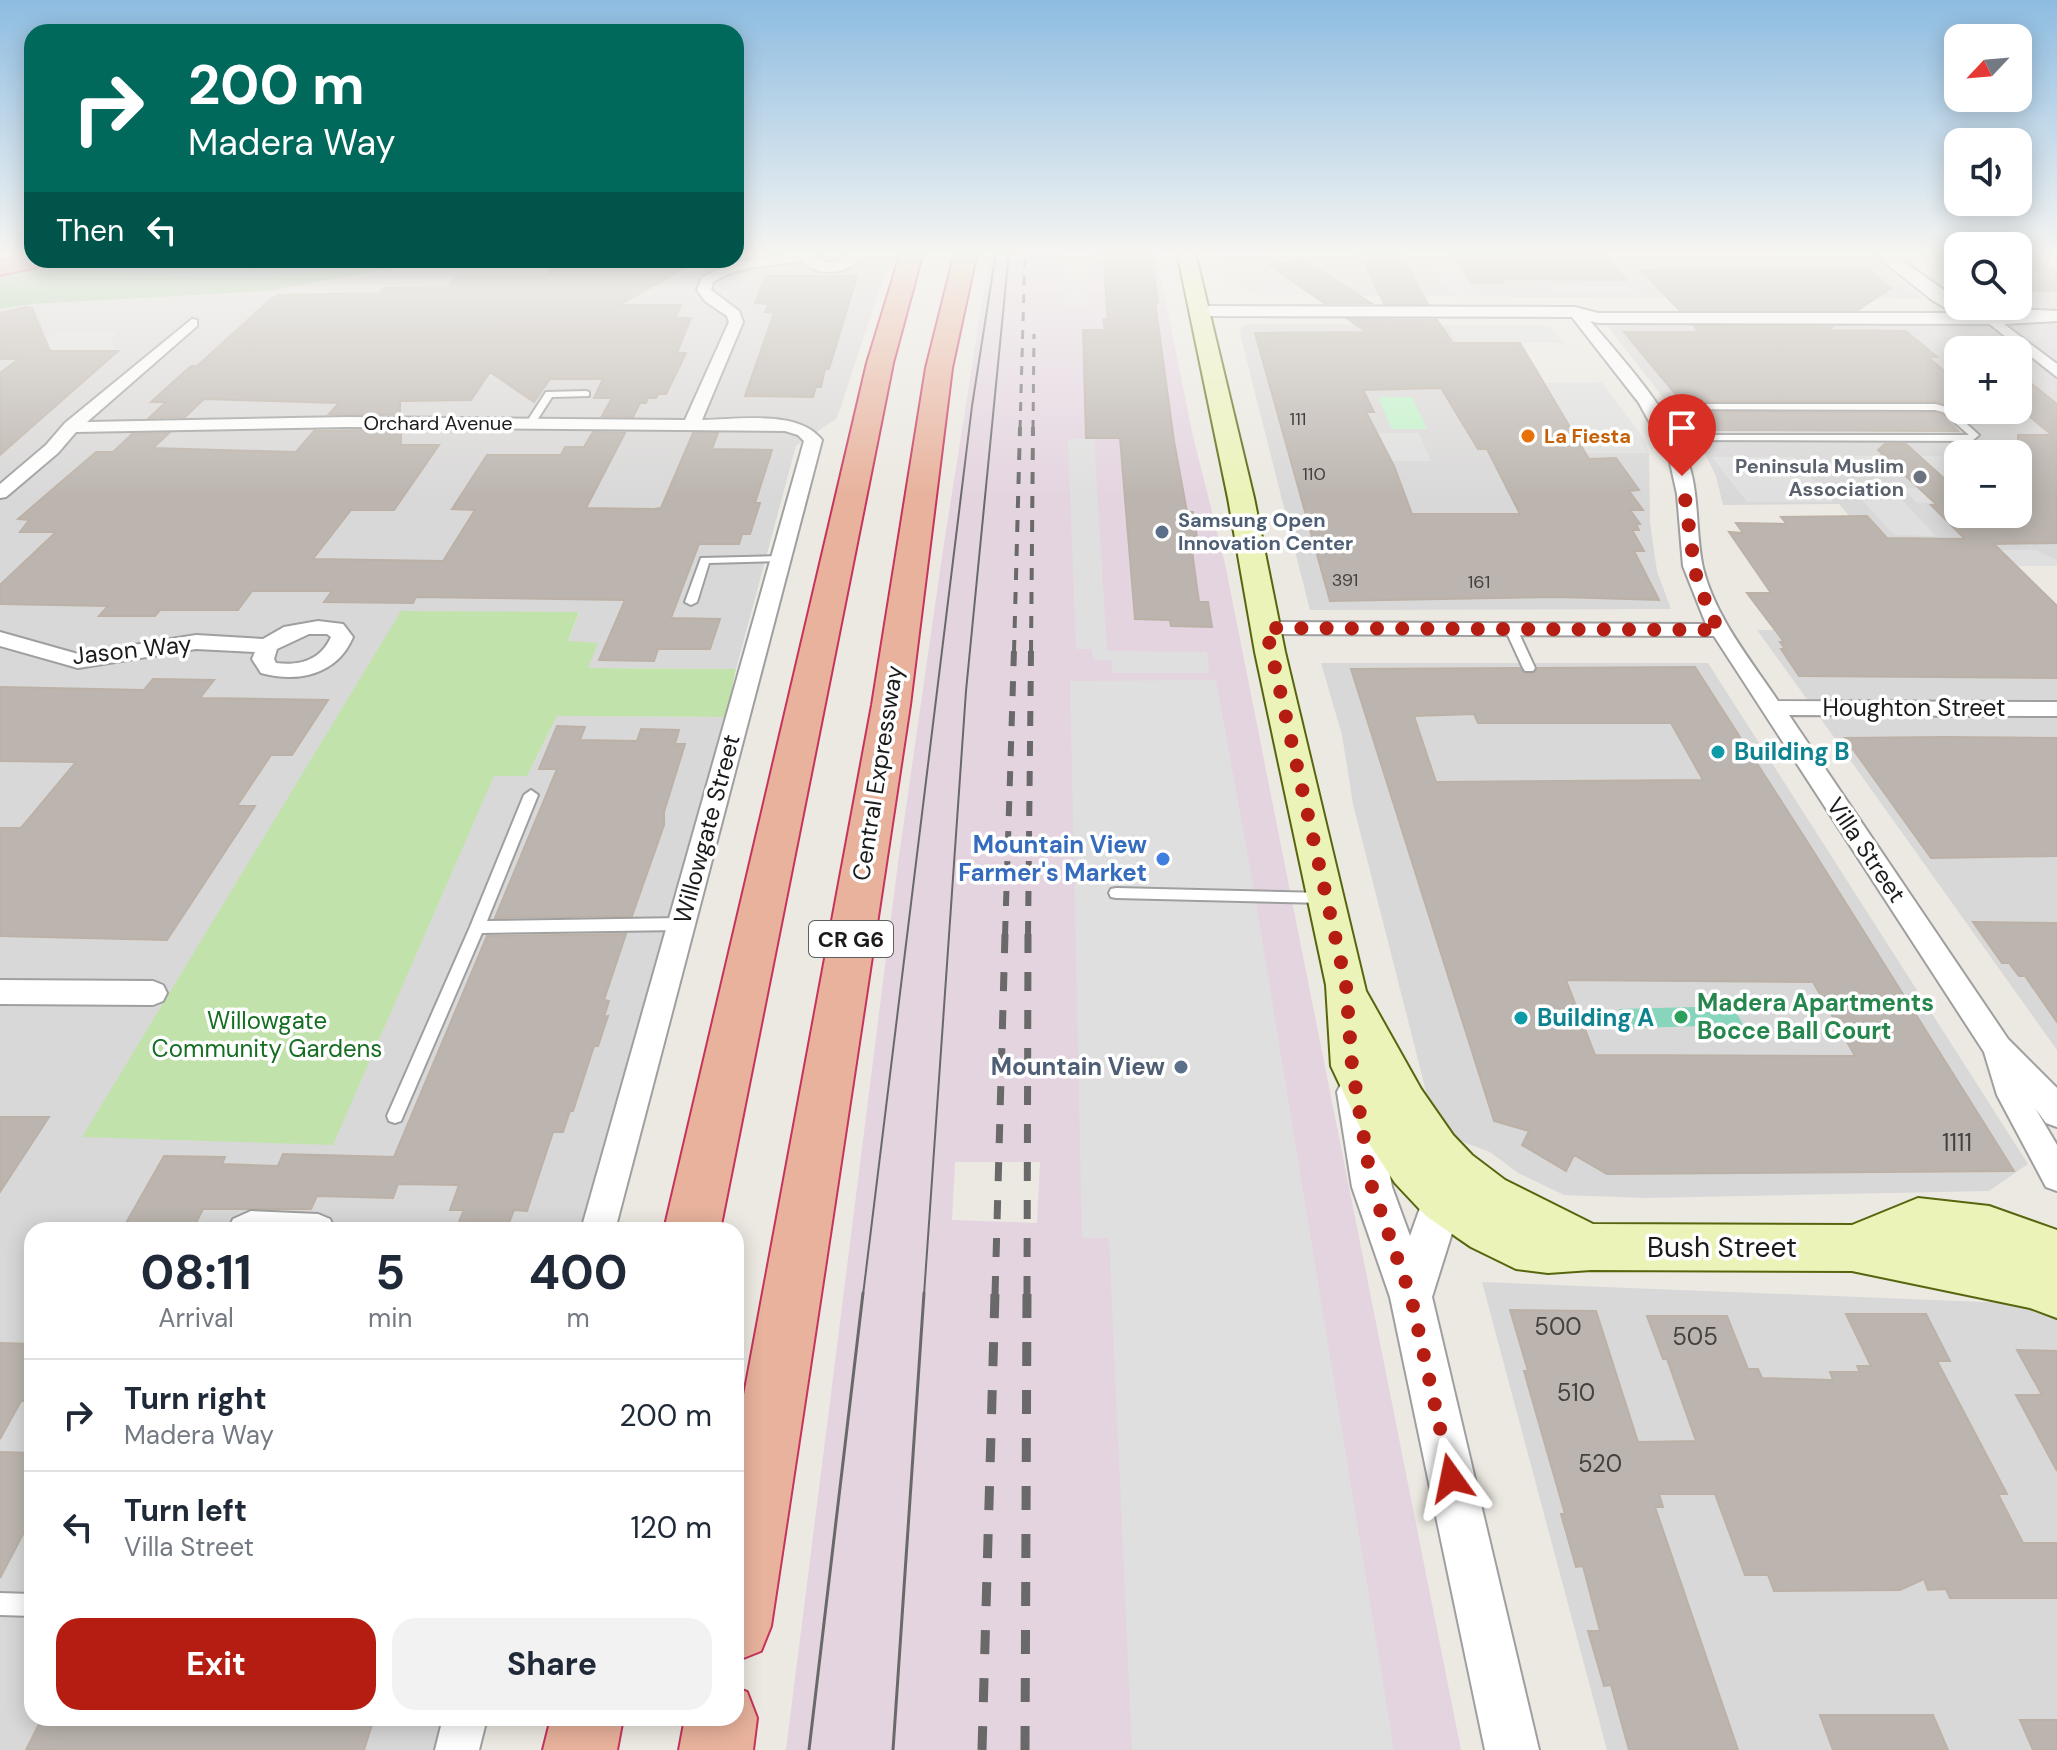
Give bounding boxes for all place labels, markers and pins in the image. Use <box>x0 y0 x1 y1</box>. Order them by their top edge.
pin <box>1648 394 1716 476</box>
place label: La Fiesta <box>1544 423 1631 449</box>
marker: La Fiesta <box>1519 427 1537 445</box>
place label: Peninsula Muslim Association <box>1735 453 1904 502</box>
marker: Peninsula Muslim Association <box>1911 468 1929 486</box>
place label: Samsung Open Innovation Center <box>1178 507 1353 556</box>
marker: Samsung Open Innovation Center <box>1153 523 1171 541</box>
place label: Building B <box>1734 736 1849 767</box>
marker: Building B <box>1709 743 1727 761</box>
place label: Mountain View Farmer's Market <box>958 829 1147 888</box>
marker: Mountain View Farmer's Market <box>1154 850 1172 868</box>
place label: Madera Apartments Bocce Ball Court <box>1697 987 1934 1046</box>
place label: Building A <box>1537 1002 1654 1033</box>
marker: Madera Apartments Bocce Ball Court <box>1672 1008 1690 1026</box>
marker: Building A <box>1512 1009 1530 1027</box>
place label: Mountain View <box>991 1051 1165 1082</box>
marker: Mountain View <box>1172 1058 1190 1076</box>

